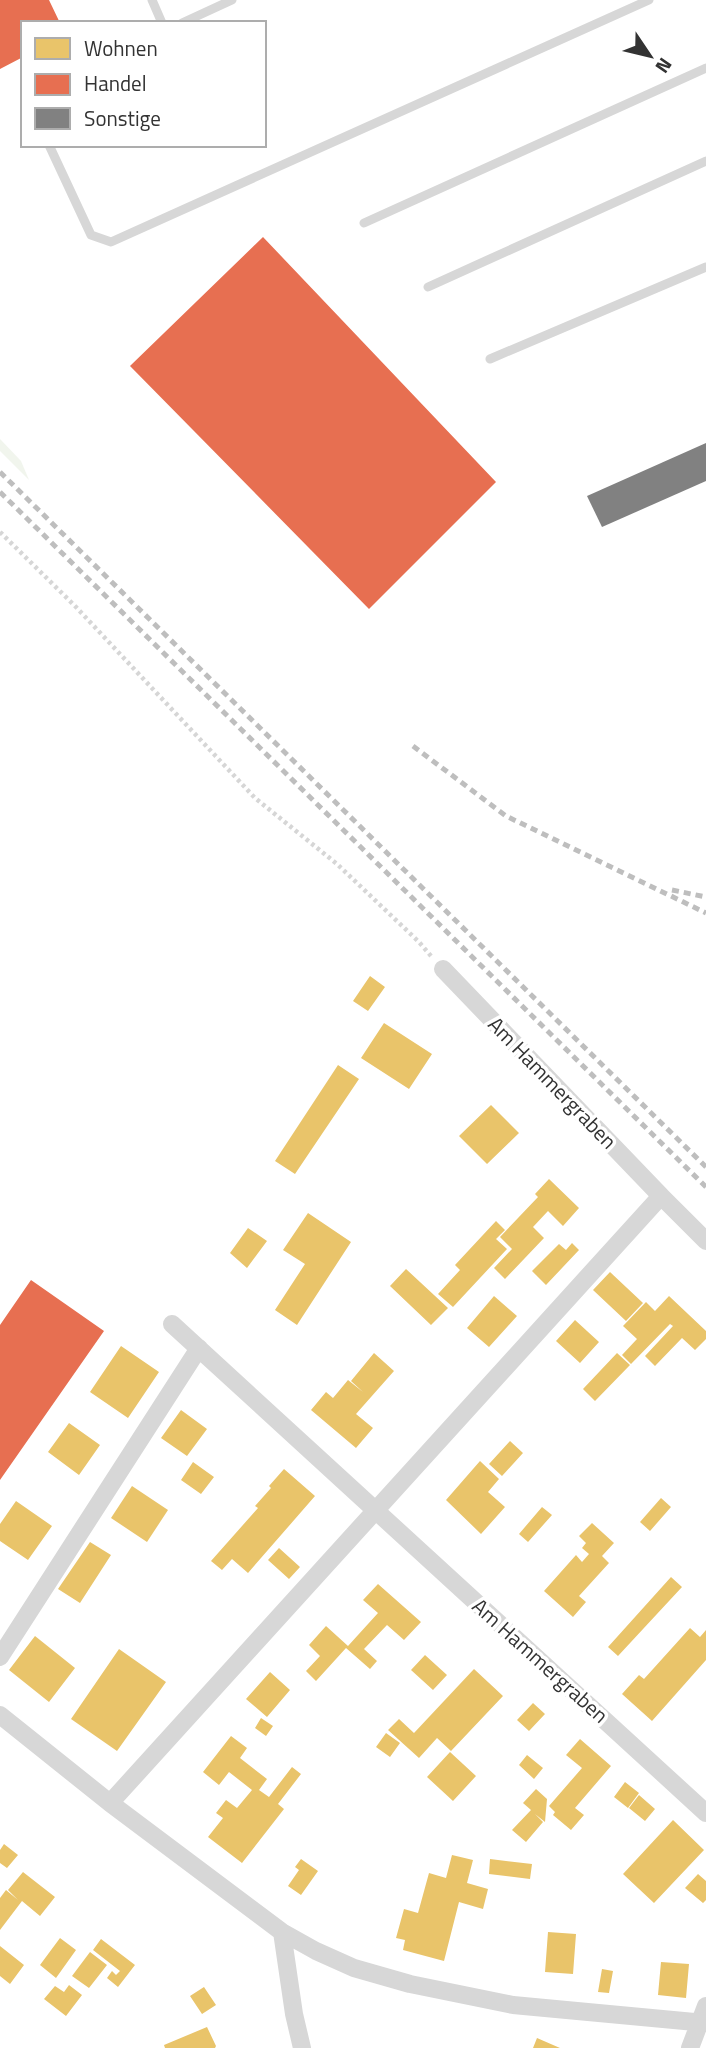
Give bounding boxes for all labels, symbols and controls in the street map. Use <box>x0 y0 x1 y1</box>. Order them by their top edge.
legend <box>21 21 266 147</box>
north arrow <box>615 21 685 91</box>
text: Wohnen <box>84 32 158 64</box>
text: N <box>649 52 680 80</box>
text: Handel <box>84 67 147 99</box>
text: Sonstige <box>84 102 161 134</box>
street label: Am Hammergraben <box>481 1009 625 1156</box>
street label: Am Hammergraben <box>465 1590 616 1730</box>

